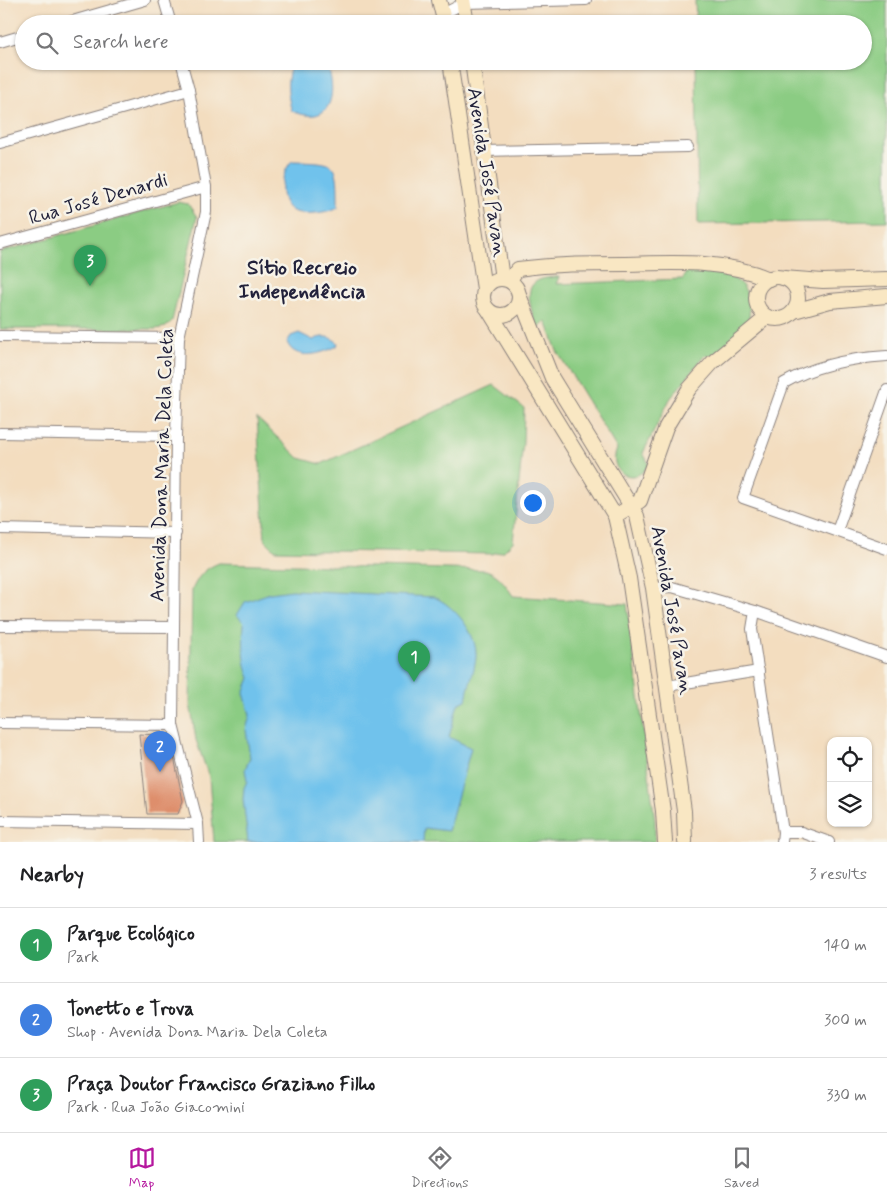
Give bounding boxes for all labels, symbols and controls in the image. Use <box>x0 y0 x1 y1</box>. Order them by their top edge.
search box <box>15 15 872 70</box>
icon: search <box>33 29 61 57</box>
text: Search here <box>73 30 169 55</box>
street label: Avenida José Pavan <box>460 86 513 259</box>
street label: Rua José Denardi <box>26 167 171 232</box>
pin: 3 <box>74 245 106 286</box>
district label: Sítio Recreio Independência <box>239 254 365 306</box>
street label: Avenida Dona Maria Dela Coleta <box>144 328 181 602</box>
your location <box>520 490 546 516</box>
street label: Avenida José Pavan <box>643 524 700 697</box>
pin: 1 <box>398 641 430 682</box>
pin: 2 <box>144 731 176 772</box>
map controls <box>827 737 872 827</box>
button: locate <box>827 737 872 782</box>
button: layers <box>827 782 872 827</box>
text: Nearby <box>20 861 84 889</box>
text: 3 results <box>809 864 867 885</box>
text: Parque Ecológico <box>67 922 195 947</box>
text: 1 <box>32 935 40 956</box>
text: 140 m <box>823 935 867 956</box>
text: Park <box>67 947 99 968</box>
text: Tonetto e Trova <box>67 997 194 1022</box>
text: 2 <box>32 1010 40 1031</box>
text: 300 m <box>824 1010 867 1031</box>
text: Shop · Avenida Dona Maria Dela Coleta <box>67 1022 328 1043</box>
text: Praça Doutor Francisco Graziano Filho <box>67 1072 375 1097</box>
text: 3 <box>32 1085 40 1106</box>
text: 330 m <box>826 1085 867 1106</box>
text: Park · Rua João Giacomini <box>67 1097 245 1118</box>
tab: Map <box>128 1144 156 1192</box>
tab: Directions <box>411 1144 469 1192</box>
tab: Saved <box>724 1144 759 1192</box>

